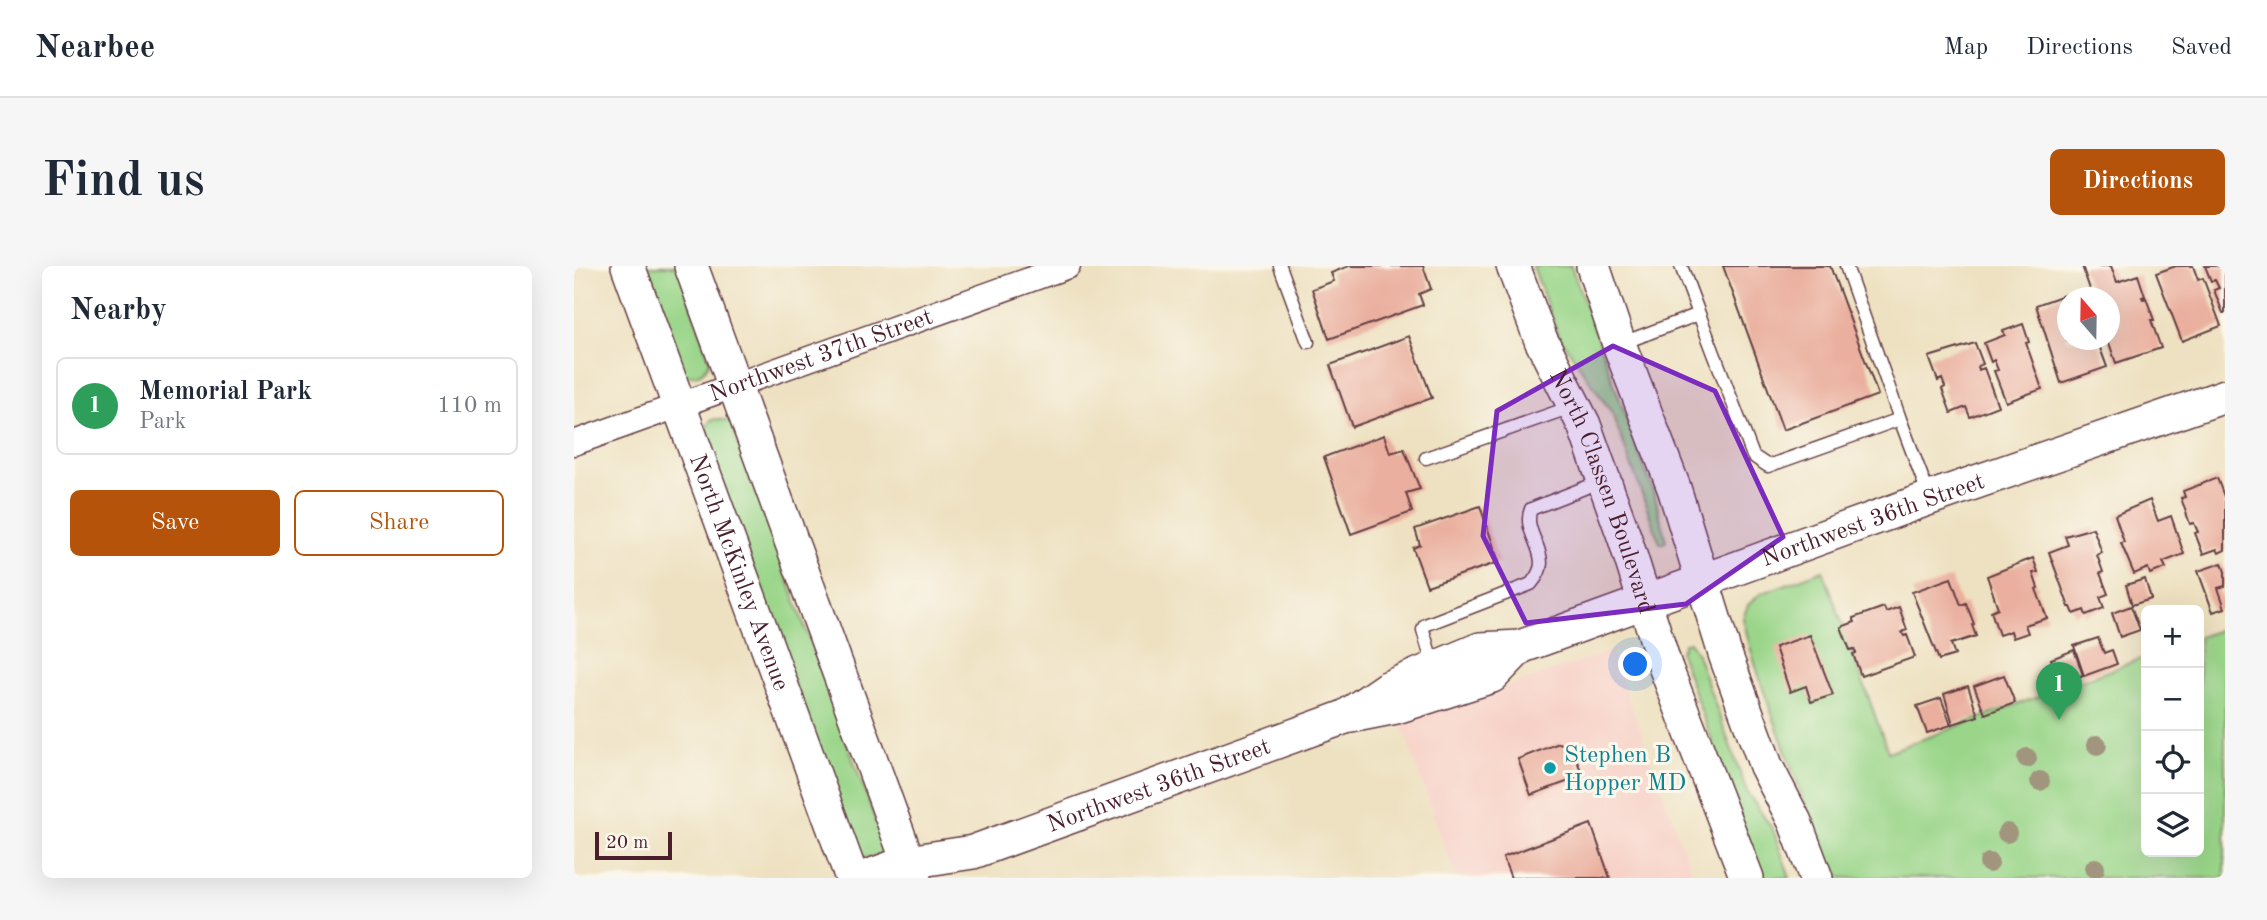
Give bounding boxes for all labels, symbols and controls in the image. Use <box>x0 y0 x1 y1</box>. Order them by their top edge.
text: Nearbee <box>35 32 155 65</box>
text: Map <box>1944 36 1988 60</box>
text: Directions <box>2026 36 2133 60</box>
text: Saved <box>2171 36 2232 60</box>
button: Directions <box>2050 149 2225 215</box>
text: Find us <box>42 158 205 207</box>
north arrow <box>2057 287 2120 350</box>
text: Nearby <box>70 296 167 326</box>
street label: Northwest 37th Street <box>706 305 936 408</box>
street label: North Classen Boulevard <box>1544 366 1658 617</box>
text: Memorial Park <box>139 379 312 405</box>
text: 1 <box>88 394 102 417</box>
text: 110 m <box>437 394 502 417</box>
text: Park <box>139 410 186 433</box>
street label: North McKinley Avenue <box>684 451 792 694</box>
street label: Northwest 36th Street <box>1758 470 1988 572</box>
button: Save <box>70 490 280 556</box>
button: Share <box>294 490 504 556</box>
map controls <box>2141 605 2204 857</box>
button: + <box>2141 605 2204 668</box>
your location <box>1618 647 1652 681</box>
pin: 1 <box>2036 662 2082 720</box>
button: − <box>2141 668 2204 731</box>
button: locate <box>2141 731 2204 794</box>
street label: Northwest 36th Street <box>1044 735 1274 838</box>
place label: Stephen B Hopper MD <box>1564 744 1686 796</box>
marker: Stephen B Hopper MD <box>1542 760 1558 776</box>
button: layers <box>2141 794 2204 857</box>
scale bar <box>595 829 672 861</box>
text: 20 m <box>606 834 648 853</box>

